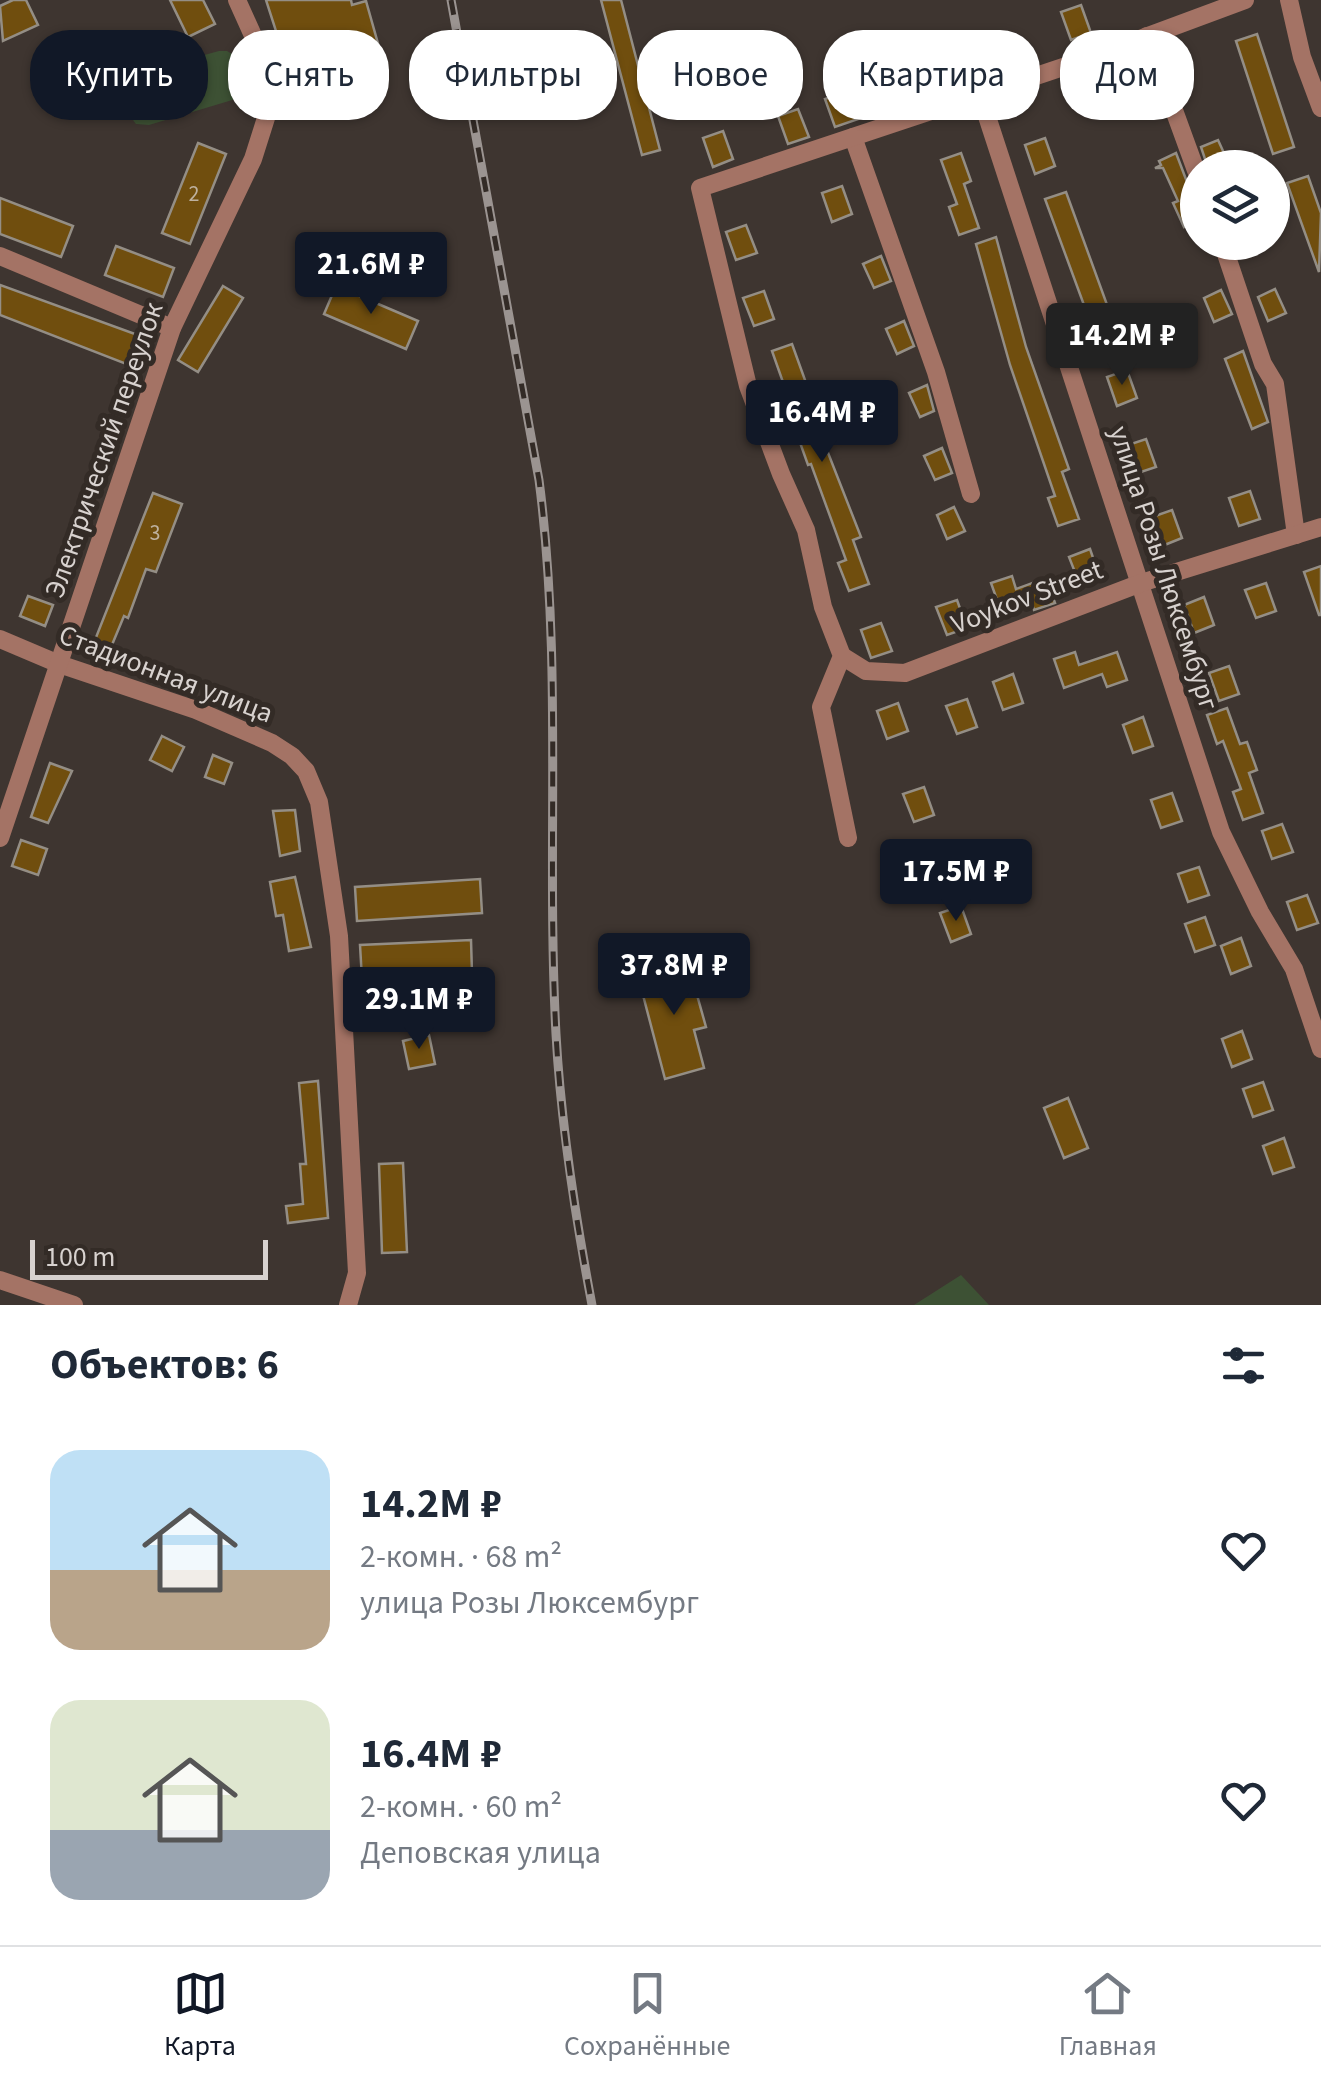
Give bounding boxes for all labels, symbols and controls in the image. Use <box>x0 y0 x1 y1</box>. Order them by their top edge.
chip: Купить <box>30 30 208 120</box>
chip: Снять <box>228 30 389 120</box>
chip: Фильтры <box>409 30 617 120</box>
chip: Новое <box>637 30 803 120</box>
chip: Квартира <box>823 30 1040 120</box>
chip: Дом <box>1060 30 1194 120</box>
map controls <box>1180 150 1290 260</box>
button: layers <box>1180 150 1290 260</box>
house number: 2 <box>189 178 199 210</box>
pin: 21.6M ₽ <box>279 232 463 317</box>
text: 21.6M ₽ <box>317 241 425 287</box>
street label: Электрический переулок <box>35 297 173 603</box>
pin: 14.2M ₽ <box>1030 303 1214 388</box>
text: 14.2M ₽ <box>1068 312 1176 358</box>
pin: 16.4M ₽ <box>730 380 914 465</box>
text: 16.4M ₽ <box>768 389 876 435</box>
street label: улица Розы Люксембург <box>1099 421 1229 715</box>
house number: 3 <box>150 517 160 549</box>
street label: Voykov Street <box>945 550 1109 644</box>
street label: Стадионная улица <box>53 615 279 733</box>
pin: 17.5M ₽ <box>864 839 1048 924</box>
text: 17.5M ₽ <box>902 848 1010 894</box>
pin: 37.8M ₽ <box>582 933 766 1018</box>
text: 37.8M ₽ <box>620 942 728 988</box>
pin: 29.1M ₽ <box>327 967 511 1052</box>
text: 29.1M ₽ <box>365 976 473 1022</box>
scale bar <box>30 1235 268 1280</box>
text: 100 m <box>45 1237 116 1277</box>
text: Объектов: 6 <box>50 1335 279 1395</box>
icon: filters <box>1216 1338 1271 1393</box>
text: 14.2M ₽ <box>360 1474 502 1534</box>
icon: home <box>130 1490 250 1610</box>
icon: heart <box>1216 1523 1271 1578</box>
text: 2-комн. · 68 m² <box>360 1534 562 1580</box>
text: улица Розы Люксембург <box>360 1580 699 1626</box>
text: 16.4M ₽ <box>360 1724 502 1784</box>
icon: home <box>130 1740 250 1860</box>
icon: heart <box>1216 1773 1271 1828</box>
text: 2-комн. · 60 m² <box>360 1784 562 1830</box>
text: Деповская улица <box>360 1830 601 1876</box>
tab: Карта <box>164 1966 236 2066</box>
tab: Сохранённые <box>564 1966 730 2066</box>
tab: Главная <box>1059 1966 1157 2066</box>

